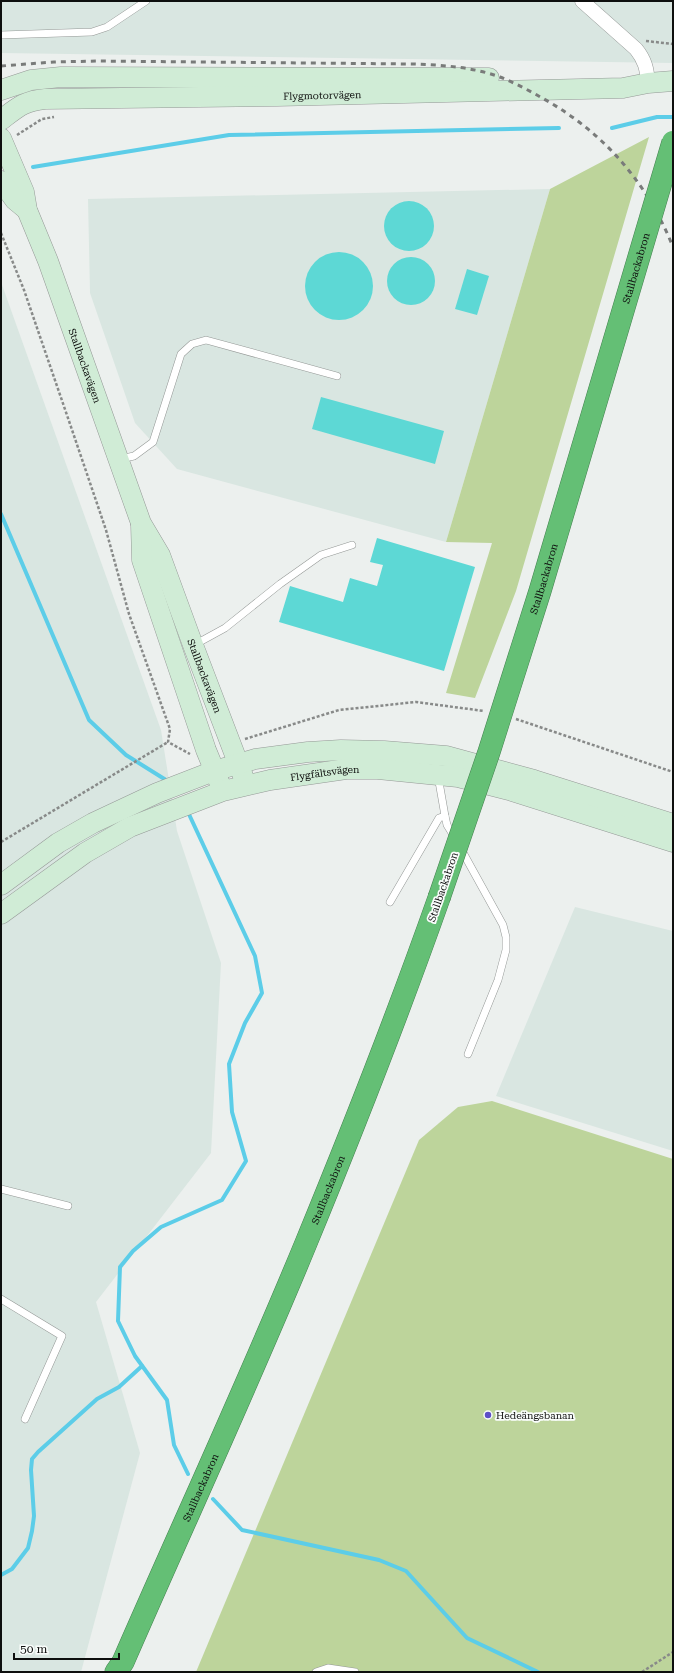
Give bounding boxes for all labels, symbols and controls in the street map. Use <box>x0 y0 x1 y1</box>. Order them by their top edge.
street label: Flygmotorvägen <box>283 89 362 101</box>
street label: Stallbackabron <box>620 231 651 305</box>
street label: Stallbackavägen <box>67 327 104 405</box>
street label: Stallbackabron <box>528 542 559 615</box>
street label: Stallbackavägen <box>186 637 224 715</box>
street label: Flygfältsvägen <box>289 763 360 783</box>
street label: Stallbackabron <box>426 850 460 923</box>
street label: Stallbackabron <box>309 1153 347 1226</box>
marker: Hedeängsbanan <box>483 1410 493 1420</box>
place label: Hedeängsbanan <box>496 1410 575 1421</box>
street label: Stallbackabron <box>180 1451 220 1523</box>
scale bar <box>14 1635 119 1661</box>
text: 50 m <box>20 1642 47 1656</box>

